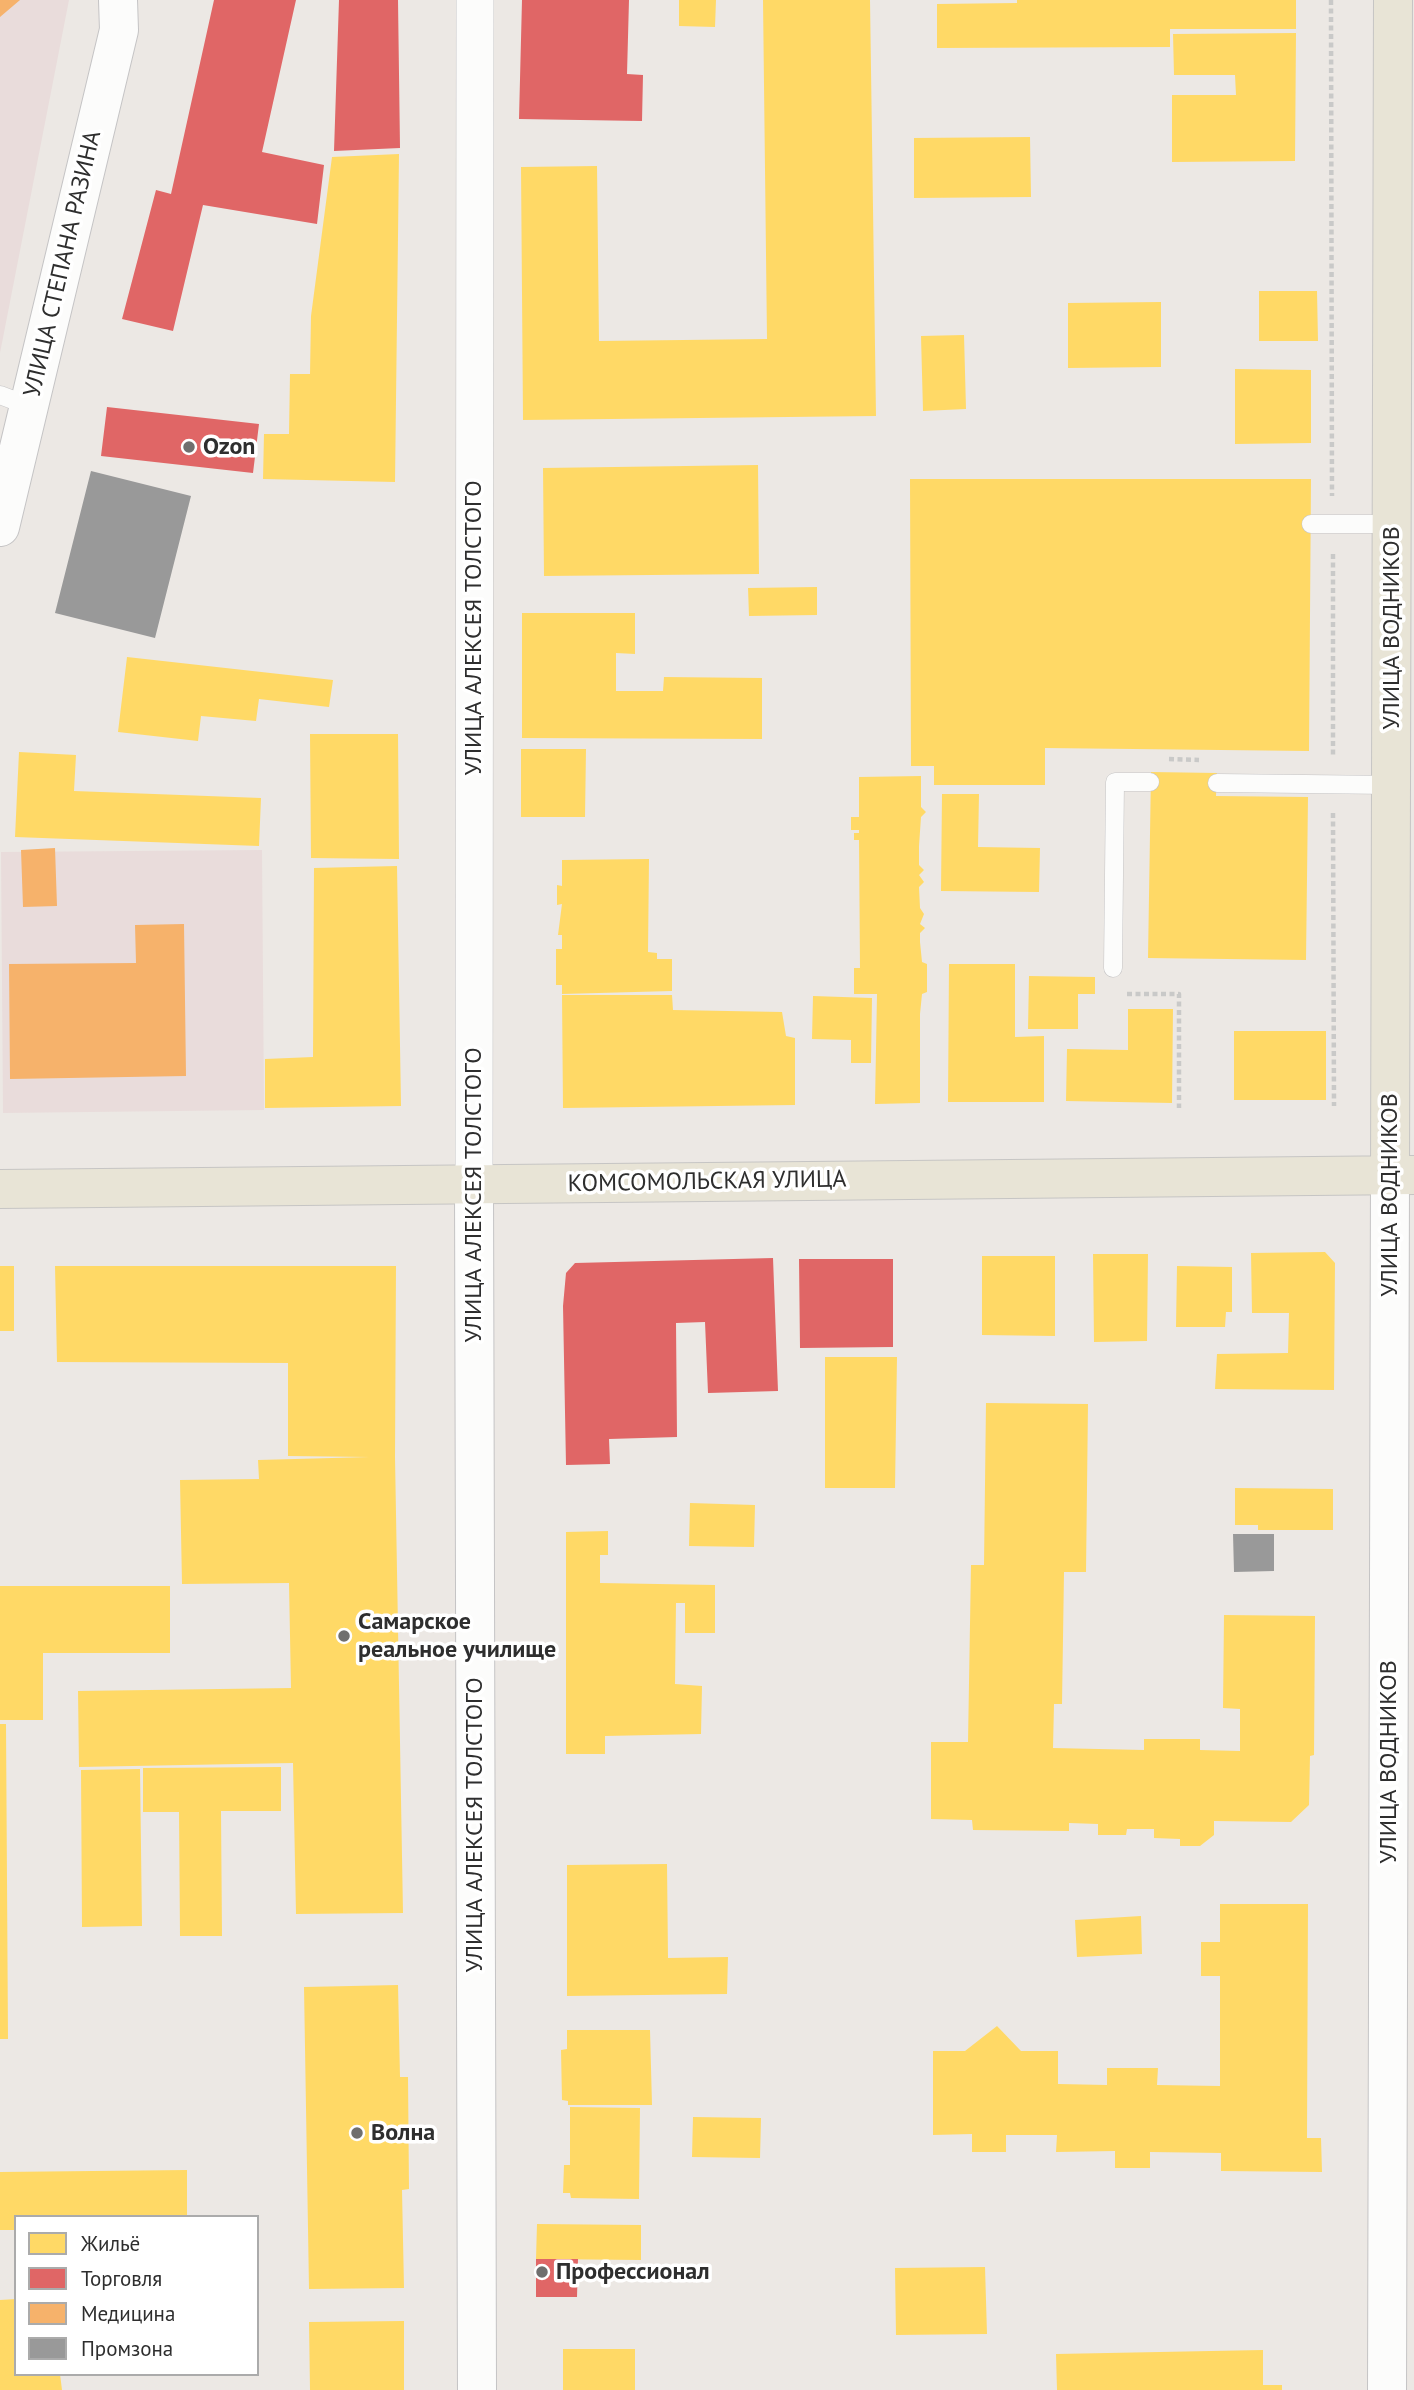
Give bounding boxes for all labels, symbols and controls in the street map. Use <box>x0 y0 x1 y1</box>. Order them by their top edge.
street label: УЛИЦА СТЕПАНА РАЗИНА <box>18 128 108 400</box>
place label: Ozon <box>203 433 255 461</box>
marker: Ozon <box>181 439 197 455</box>
street label: УЛИЦА АЛЕКСЕЯ ТОЛСТОГО <box>460 480 488 776</box>
street label: УЛИЦА ВОДНИКОВ <box>1378 526 1406 730</box>
street label: УЛИЦА АЛЕКСЕЯ ТОЛСТОГО <box>460 1047 488 1343</box>
street label: УЛИЦА ВОДНИКОВ <box>1376 1093 1404 1297</box>
street label: КОМСОМОЛЬСКАЯ УЛИЦА <box>567 1165 847 1199</box>
place label: Самарское реальное училище <box>358 1608 556 1664</box>
marker: Самарское реальное училище <box>336 1628 352 1644</box>
street label: УЛИЦА ВОДНИКОВ <box>1375 1660 1403 1864</box>
street label: УЛИЦА АЛЕКСЕЯ ТОЛСТОГО <box>461 1677 489 1973</box>
place label: Волна <box>371 2119 435 2147</box>
marker: Волна <box>349 2125 365 2141</box>
legend <box>14 2215 259 2376</box>
text: Жильё <box>81 2230 140 2257</box>
place label: Профессионал <box>556 2258 710 2286</box>
marker: Профессионал <box>534 2264 550 2280</box>
text: Торговля <box>81 2265 162 2292</box>
text: Медицина <box>81 2300 175 2327</box>
text: Промзона <box>81 2335 173 2362</box>

